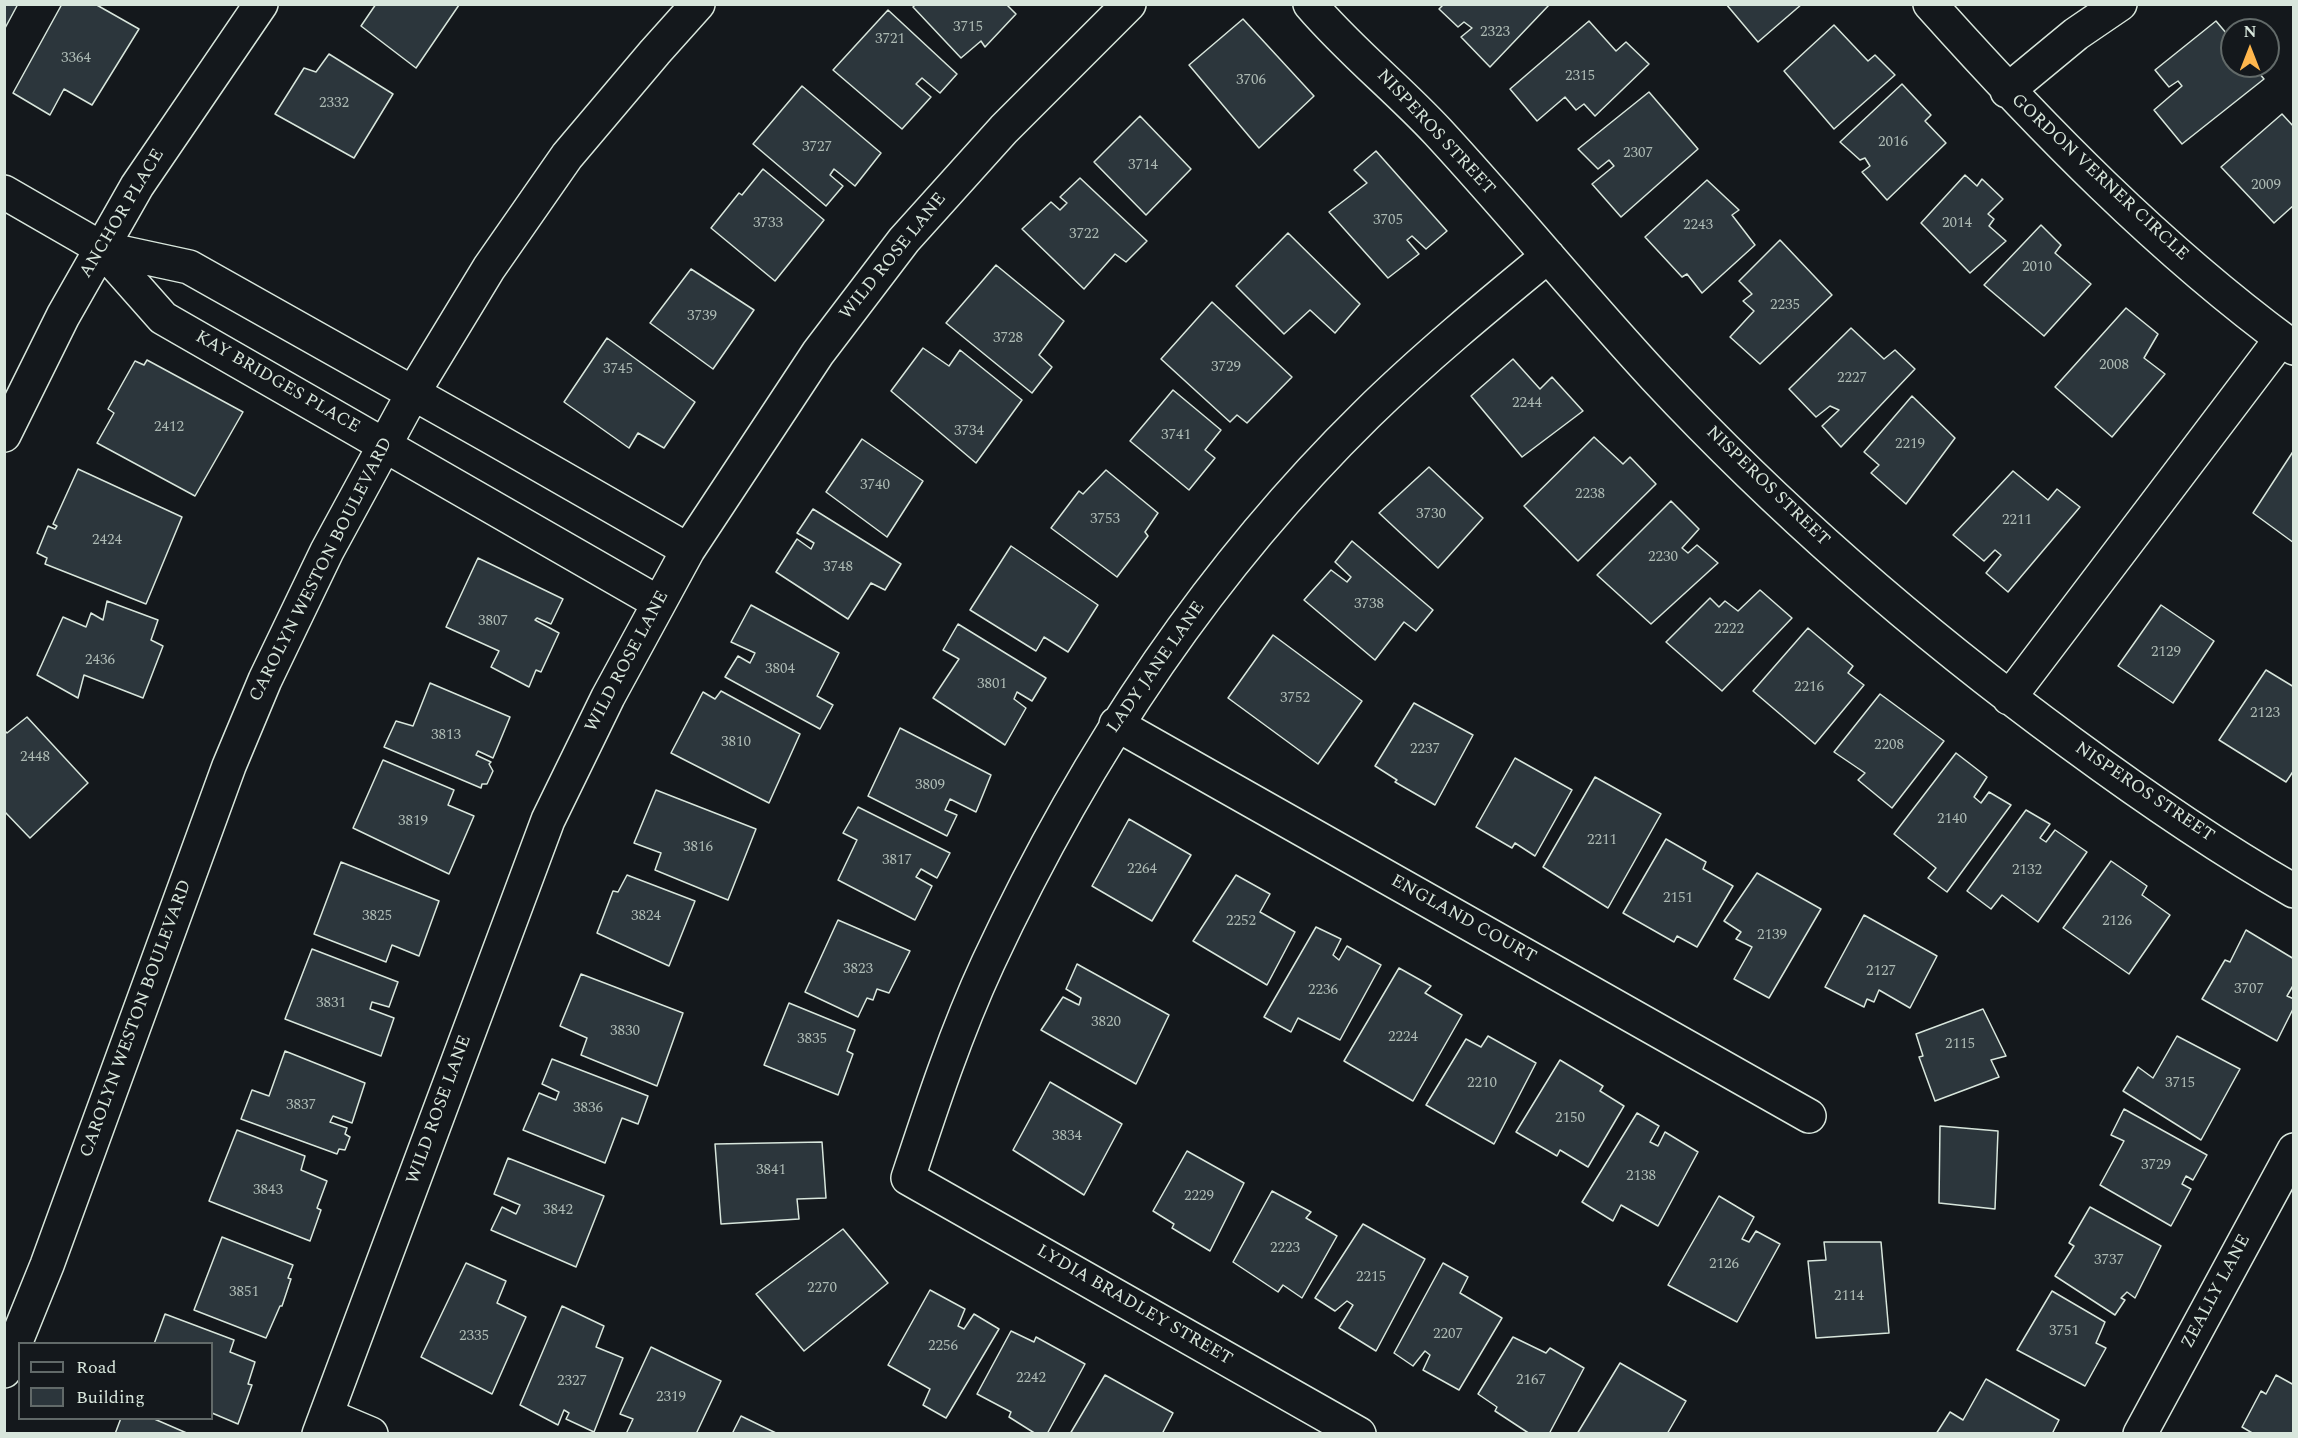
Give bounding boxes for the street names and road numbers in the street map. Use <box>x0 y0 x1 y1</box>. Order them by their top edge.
street label: NISPEROS STREET <box>1371 66 1499 200</box>
street label: GORDON VERNER CIRCLE <box>2006 90 2192 266</box>
street label: ANCHOR PLACE <box>76 146 170 282</box>
street label: WILD ROSE LANE <box>836 189 952 325</box>
street label: KAY BRIDGES PLACE <box>191 327 363 439</box>
street label: NISPEROS STREET <box>1701 422 1833 552</box>
street label: CAROLYN WESTON BOULEVARD <box>246 434 398 706</box>
street label: WILD ROSE LANE <box>582 588 674 736</box>
street label: LADY JANE LANE <box>1103 598 1211 738</box>
street label: NISPEROS STREET <box>2070 738 2218 848</box>
street label: ENGLAND COURT <box>1387 871 1539 969</box>
street label: CAROLYN WESTON BOULEVARD <box>77 877 197 1161</box>
street label: WILD ROSE LANE <box>403 1033 477 1187</box>
street label: ZEALLY LANE <box>2178 1231 2256 1353</box>
street label: LYDIA BRADLEY STREET <box>1032 1241 1236 1371</box>

